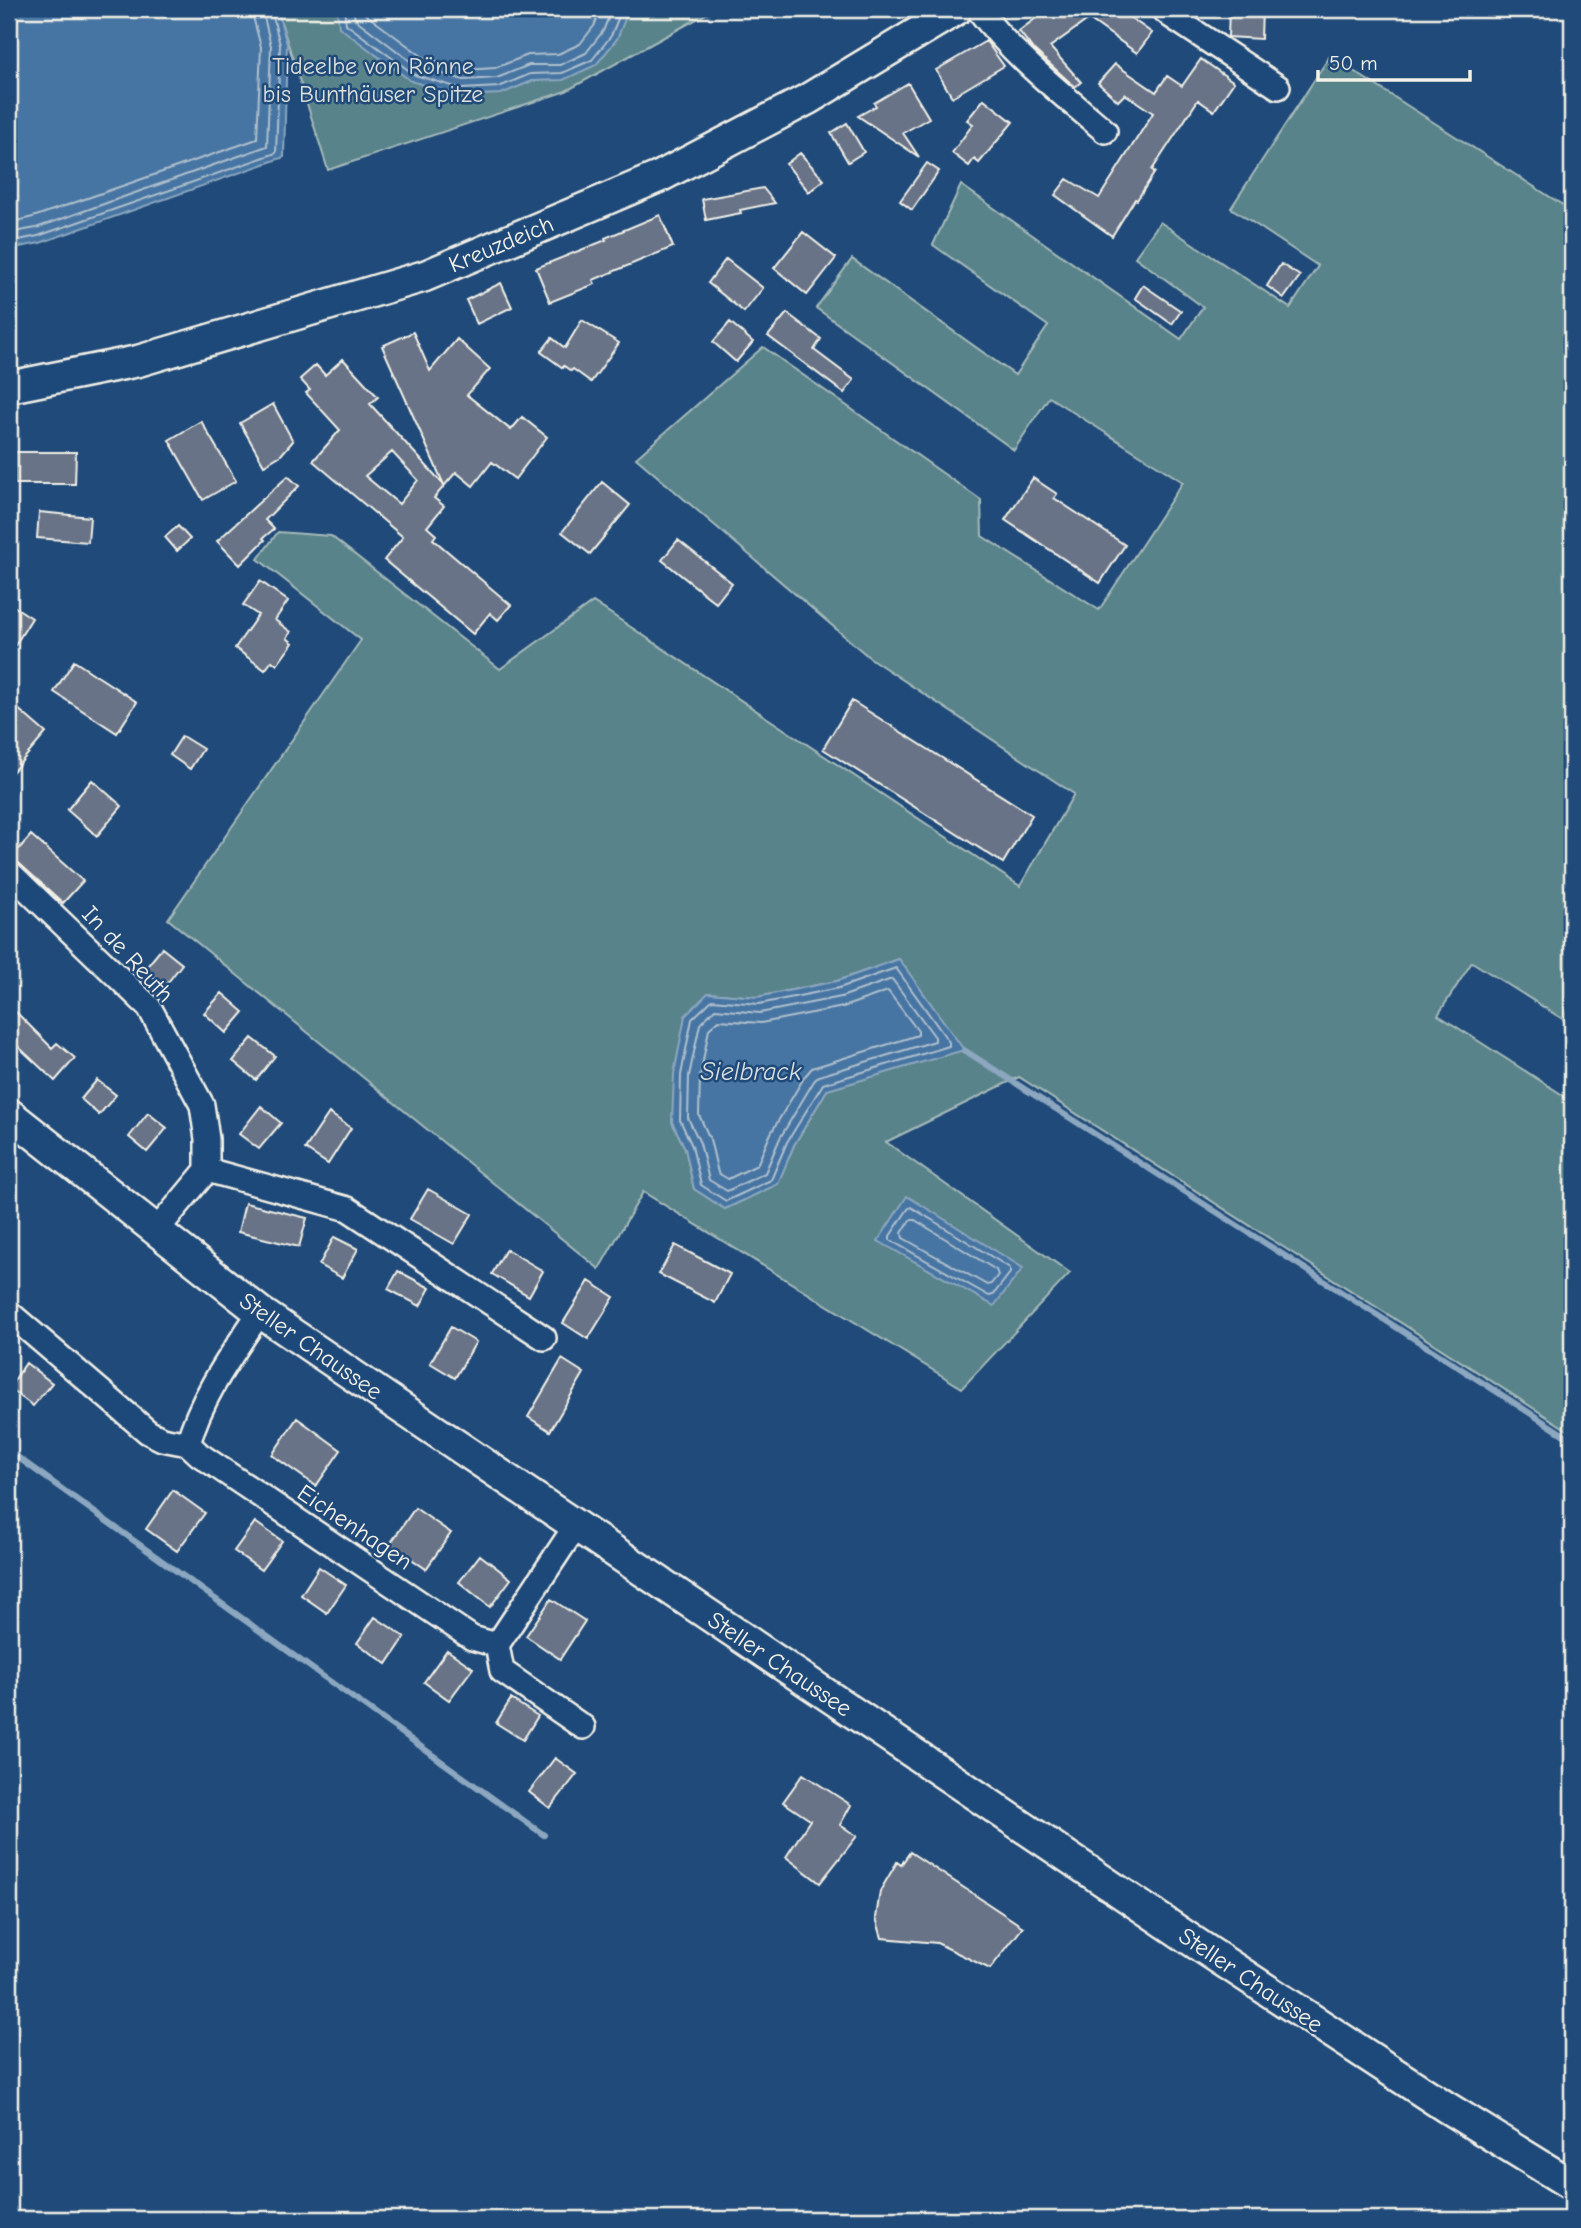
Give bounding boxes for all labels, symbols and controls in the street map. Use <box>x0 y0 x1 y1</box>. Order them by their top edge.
scale bar <box>1318 38 1471 82</box>
text: 50 m <box>1329 51 1378 75</box>
park label: Tideelbe von Rönne bis Bunthäuser Spitze <box>263 52 483 108</box>
street label: Kreuzdeich <box>444 209 558 279</box>
street label: In de Reuth <box>76 900 180 1008</box>
water label: Sielbrack <box>701 1057 802 1087</box>
street label: Steller Chaussee <box>234 1286 388 1406</box>
street label: Eichenhagen <box>292 1478 418 1576</box>
street label: Steller Chaussee <box>703 1605 857 1723</box>
street label: Steller Chaussee <box>1174 1921 1328 2039</box>

